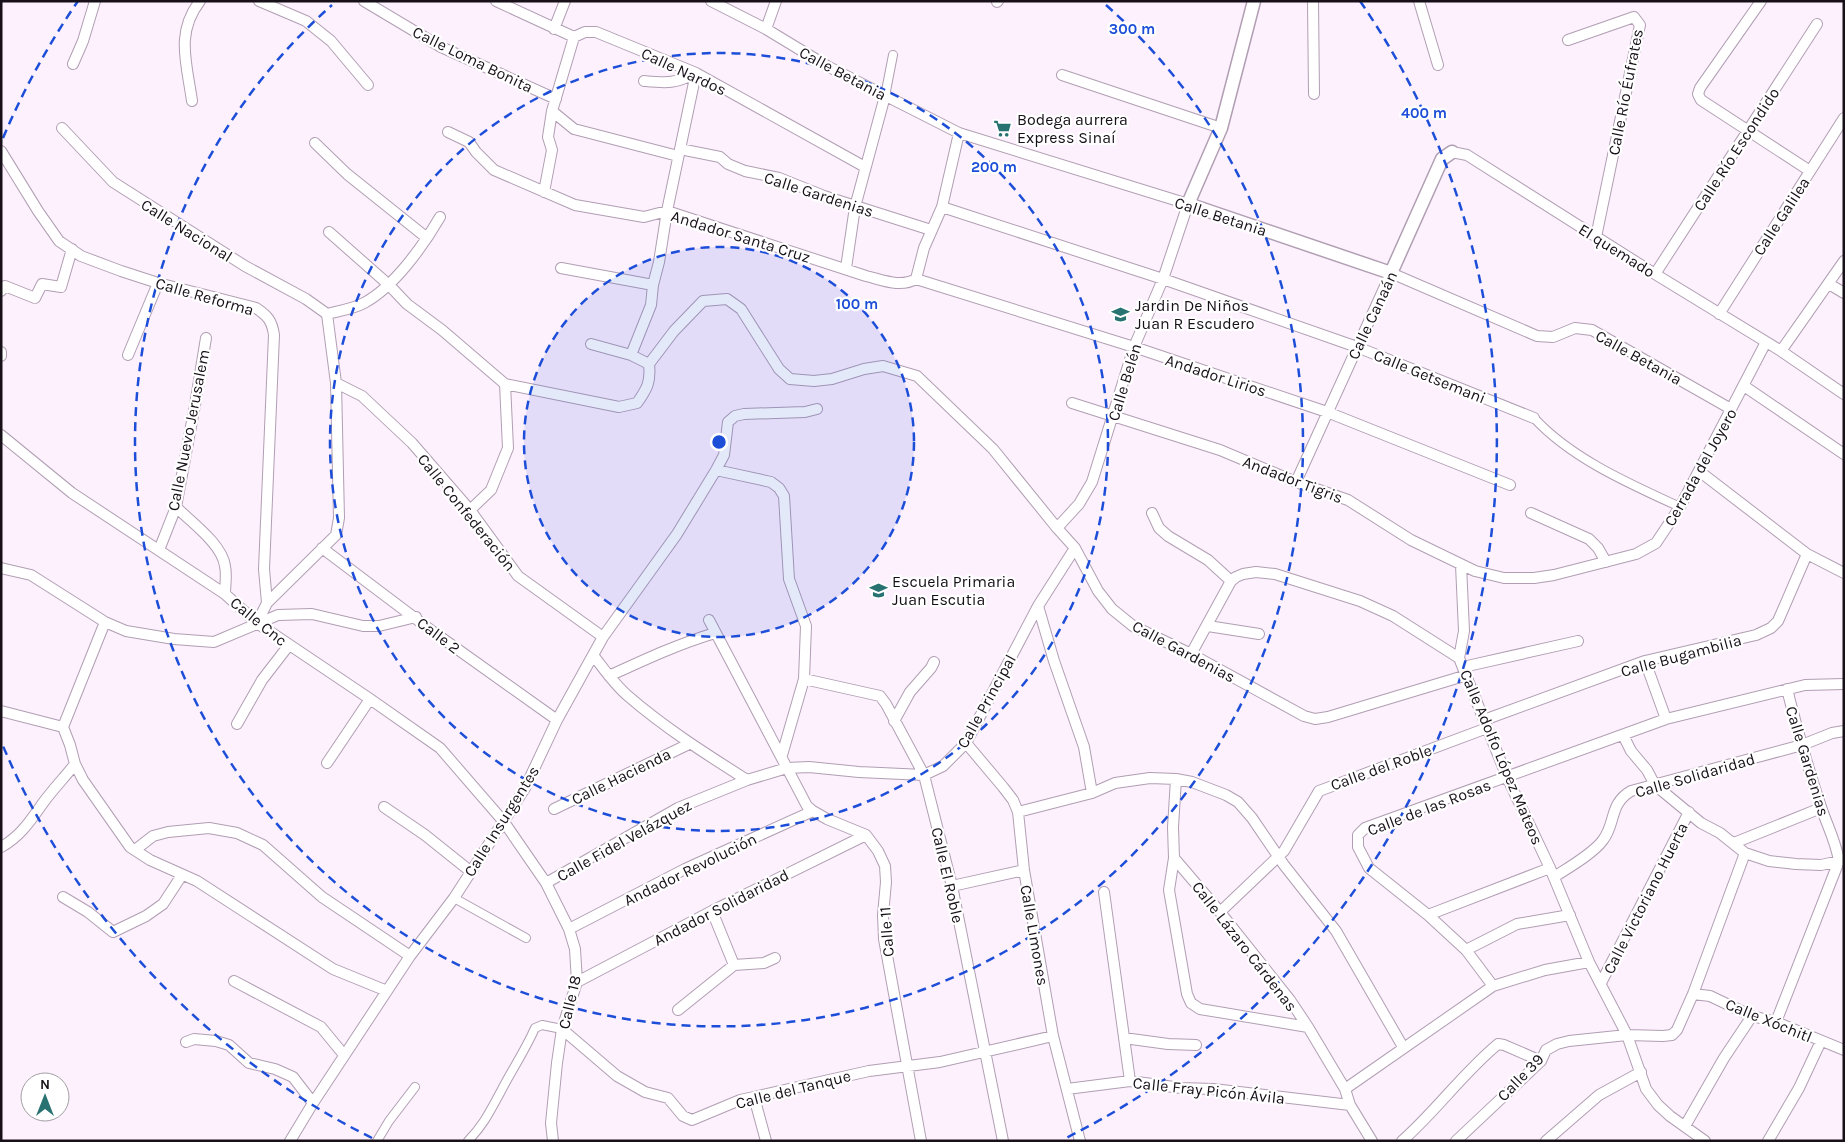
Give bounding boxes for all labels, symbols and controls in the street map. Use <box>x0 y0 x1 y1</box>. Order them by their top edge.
text: 300 m <box>1109 20 1155 38</box>
street label: Calle Loma Bonita <box>410 22 536 97</box>
street label: Calle Río Éufrates <box>1604 27 1647 157</box>
street label: Calle Nardos <box>638 43 729 99</box>
street label: Calle Betania <box>796 43 890 104</box>
street label: Calle Río Escondido <box>1689 84 1783 215</box>
text: 400 m <box>1401 104 1447 122</box>
place label: Bodega aurrera Express Sinaí <box>1017 110 1128 147</box>
supermarket icon: Bodega aurrera Express Sinaí <box>993 118 1013 138</box>
text: 200 m <box>971 158 1017 176</box>
street label: Calle Gardenias <box>762 168 876 221</box>
street label: Calle Galilea <box>1749 174 1814 259</box>
street label: Calle Betania <box>1172 193 1269 240</box>
street label: Calle Nacional <box>138 195 236 266</box>
street label: Andador Santa Cruz <box>669 206 813 267</box>
street label: El quemado <box>1575 219 1658 281</box>
street label: Calle Canaán <box>1344 268 1401 362</box>
street label: Calle Reforma <box>154 273 256 320</box>
text: 100 m <box>836 295 878 313</box>
place label: Jardin De Niños Juan R Escudero <box>1135 296 1255 333</box>
school or university icon: Jardin De Niños Juan R Escudero <box>1111 304 1131 324</box>
street label: Calle Betania <box>1592 326 1685 389</box>
street label: Calle Belén <box>1104 341 1145 423</box>
street label: Calle Getsemani <box>1371 345 1489 408</box>
street label: Calle Nuevo Jerusalem <box>164 348 213 512</box>
street label: Andador Lirios <box>1163 350 1269 401</box>
street label: Cerrada del Joyero <box>1660 405 1741 530</box>
centre of rings <box>710 433 728 451</box>
street label: Calle Confederación <box>414 450 520 575</box>
street label: Andador Tigris <box>1240 452 1346 507</box>
place label: Escuela Primaria Juan Escutia <box>892 572 1015 609</box>
school or university icon: Escuela Primaria Juan Escutia <box>868 580 888 600</box>
street label: Calle Cnc <box>227 593 291 650</box>
street label: Calle 2 <box>413 613 464 658</box>
street label: Calle Gardenias <box>1129 616 1238 687</box>
street label: Calle Bugambilia <box>1619 630 1744 681</box>
street label: Calle Principal <box>953 651 1020 751</box>
street label: Calle Adolfo López Mateos <box>1456 667 1547 848</box>
street label: Calle Gardenias <box>1782 704 1833 818</box>
street label: Calle del Roble <box>1328 740 1434 795</box>
street label: Calle Hacienda <box>568 744 674 809</box>
street label: Calle Solidaridad <box>1633 749 1757 802</box>
street label: Calle Insurgentes <box>460 762 543 880</box>
street label: Calle de las Rosas <box>1365 775 1494 840</box>
street label: Calle Fidel Velázquez <box>554 795 695 885</box>
street label: Calle Victoriano Huerta <box>1599 819 1692 977</box>
street label: Calle El Roble <box>927 825 968 925</box>
street label: Andador Revolución <box>621 829 760 910</box>
street label: Andador Solidaridad <box>650 865 792 950</box>
street label: Calle Lázaro Cárdenas <box>1188 878 1301 1015</box>
street label: Calle Limones <box>1016 883 1053 987</box>
street label: Calle 11 <box>875 906 898 958</box>
street label: Calle 18 <box>554 973 585 1031</box>
street label: Calle Xóchitl <box>1723 994 1815 1046</box>
street label: Calle 39 <box>1493 1050 1547 1105</box>
street label: Calle del Tanque <box>734 1066 853 1113</box>
north arrow <box>20 1072 70 1122</box>
street label: Calle Fray Picón Ávila <box>1132 1073 1286 1108</box>
text: N <box>40 1076 50 1093</box>

